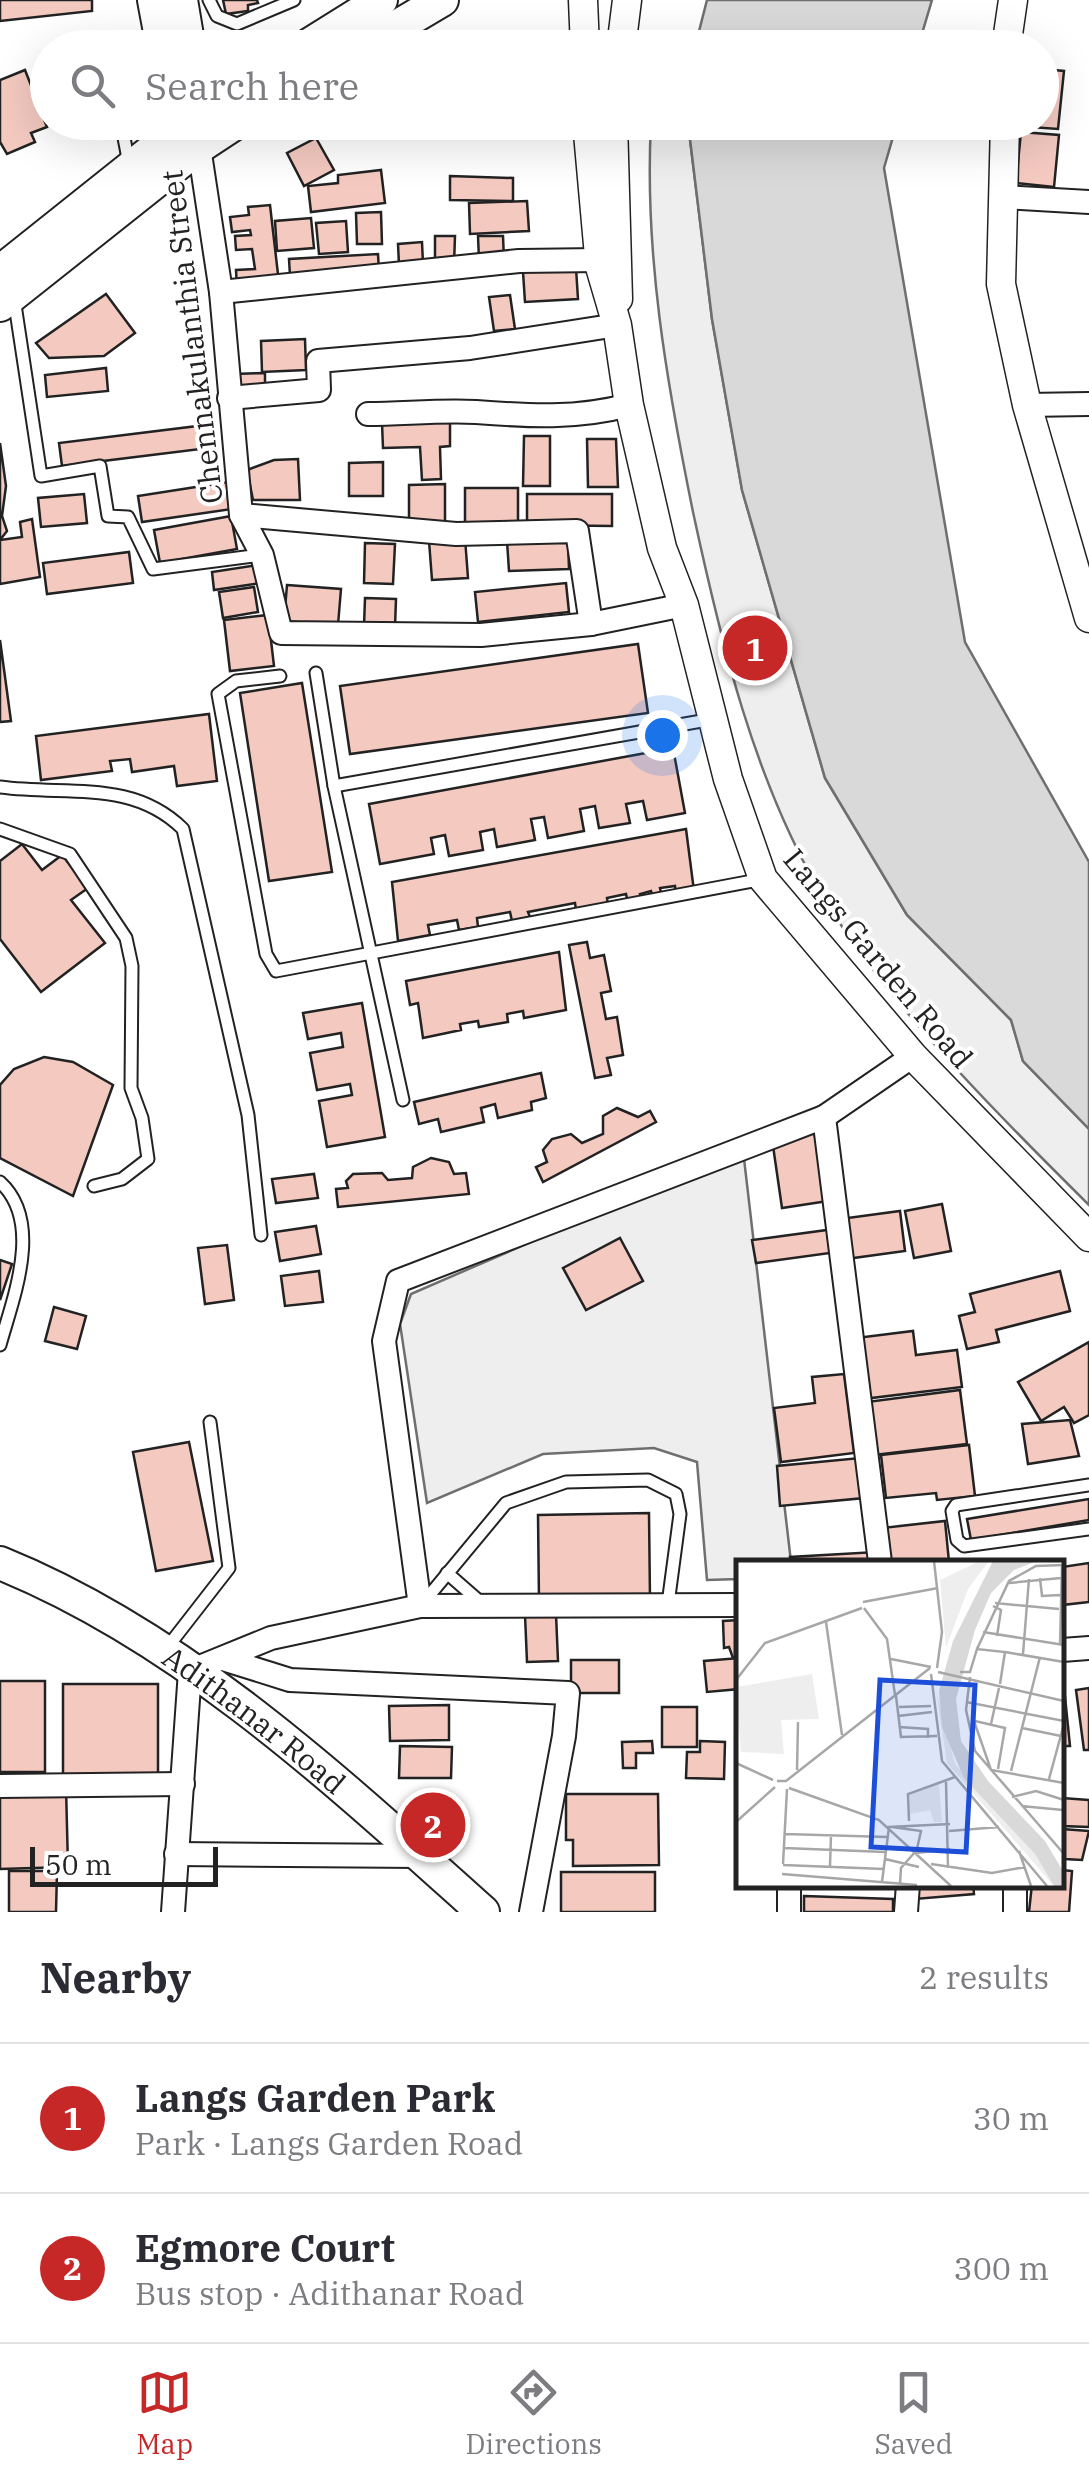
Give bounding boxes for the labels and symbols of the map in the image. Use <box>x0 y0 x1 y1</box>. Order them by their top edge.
street label: Chennakulanthia Street <box>151 168 231 506</box>
pin: 1 <box>722 610 788 686</box>
your location <box>637 710 688 761</box>
street label: Langs Garden Road <box>776 840 982 1076</box>
inset map <box>736 1560 1064 1887</box>
street label: Adithanar Road <box>156 1636 355 1802</box>
pin: 2 <box>400 1788 466 1862</box>
scale bar <box>30 1842 218 1886</box>

